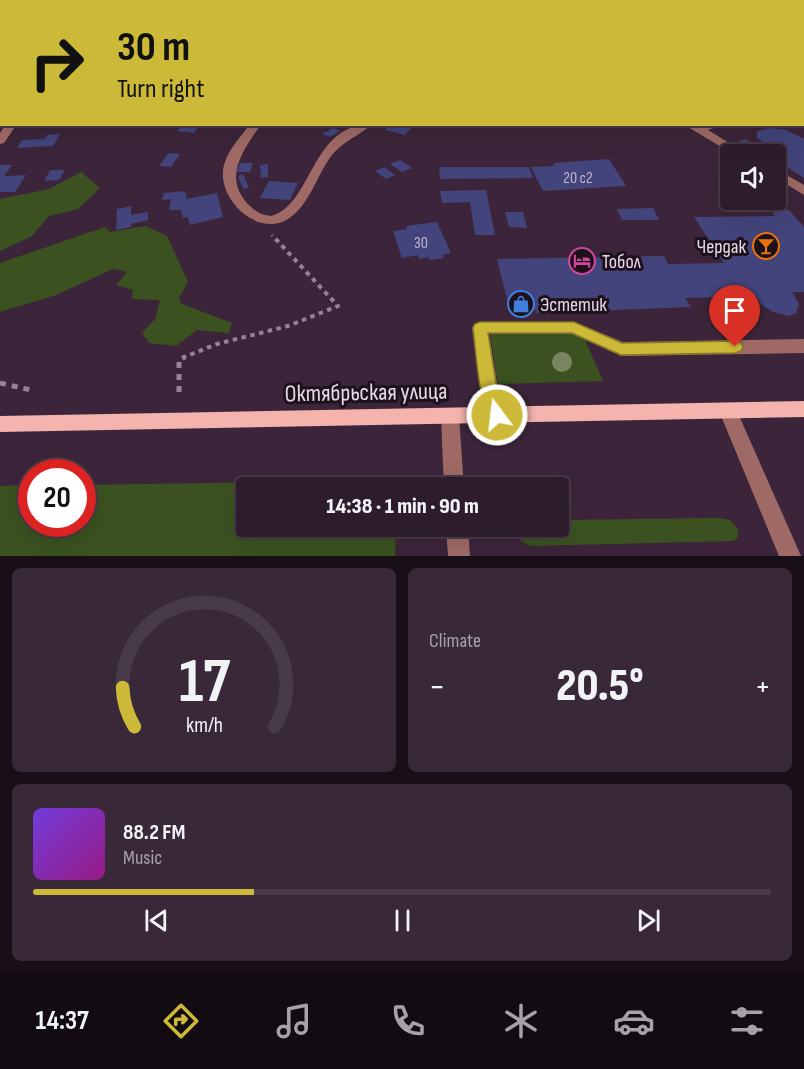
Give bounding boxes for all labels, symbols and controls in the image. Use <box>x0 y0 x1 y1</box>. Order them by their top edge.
text: 30 m <box>117 22 190 73</box>
icon: right <box>18 24 96 102</box>
text: Turn right <box>117 73 204 105</box>
map controls <box>720 144 786 210</box>
button: sound <box>720 144 786 210</box>
house number: 20 с2 <box>563 169 593 188</box>
bar icon: Чердак <box>751 231 781 261</box>
house number: 30 <box>414 234 428 253</box>
place label: Чердак <box>696 235 746 259</box>
hotel icon: Тобол <box>567 246 597 276</box>
place label: Тобол <box>602 250 641 274</box>
pin <box>709 285 760 347</box>
shop icon: Эстетик <box>506 289 536 319</box>
place label: Эстетик <box>540 293 607 317</box>
icon: arrive <box>718 294 751 327</box>
street label: Октябрьская улица <box>284 377 448 408</box>
position arrow <box>465 383 529 447</box>
speed limit sign: 20 <box>18 459 96 537</box>
text: 14:38 · 1 min · 90 m <box>326 493 479 520</box>
text: Climate <box>429 629 481 653</box>
text: 17 <box>178 645 230 720</box>
text: 20.5° <box>556 659 644 714</box>
text: − <box>429 667 445 707</box>
text: + <box>755 667 771 707</box>
text: km/h <box>185 713 223 738</box>
text: 88.2 FM <box>123 819 185 846</box>
text: Music <box>123 846 162 870</box>
icon: previous <box>140 904 173 937</box>
icon: pause <box>386 904 419 937</box>
icon: next <box>632 904 665 937</box>
icon: directions <box>160 1000 202 1042</box>
icon: music <box>273 1000 315 1042</box>
icon: phone <box>387 1000 429 1042</box>
icon: climate <box>500 1000 542 1042</box>
icon: car <box>613 1000 655 1042</box>
icon: filters <box>726 1000 768 1042</box>
text: 14:37 <box>36 1005 89 1037</box>

